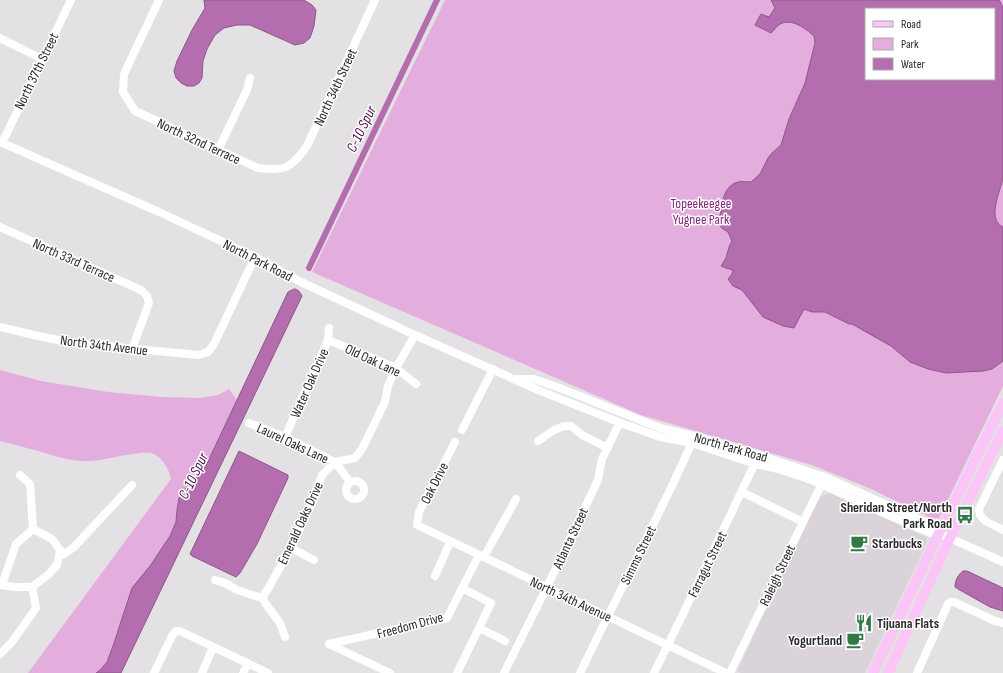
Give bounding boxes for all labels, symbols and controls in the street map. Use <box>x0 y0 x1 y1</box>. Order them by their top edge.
legend <box>865 8 995 80</box>
text: Road <box>901 17 921 32</box>
street label: North 37th Street <box>11 30 62 112</box>
text: Park <box>901 37 919 52</box>
street label: North 34th Street <box>310 46 361 129</box>
text: Water <box>901 57 925 72</box>
water label: C-10 Spur <box>342 102 381 156</box>
street label: North 32nd Terrace <box>154 115 243 168</box>
park label: Topeekeegee Yugnee Park <box>671 195 731 228</box>
street label: North 33rd Terrace <box>30 235 117 286</box>
street label: North Park Road <box>220 236 295 285</box>
street label: North 34th Avenue <box>59 332 149 359</box>
street label: Old Oak Lane <box>342 340 403 381</box>
street label: Water Oak Drive <box>287 346 332 421</box>
street label: Laurel Oaks Lane <box>254 419 331 468</box>
street label: North Park Road <box>692 429 770 466</box>
water label: C-10 Spur <box>174 449 213 503</box>
street label: Oak Drive <box>417 460 452 507</box>
street label: Emerald Oaks Drive <box>274 479 327 567</box>
place label: Sheridan Street/North Park Road <box>841 499 952 532</box>
street label: Atlanta Street <box>548 505 592 572</box>
bus stop icon: Sheridan Street/North Park Road <box>955 505 975 525</box>
street label: Simms Street <box>617 523 660 587</box>
street label: Farragut Street <box>684 529 731 600</box>
cafe icon: Starbucks <box>849 533 869 553</box>
place label: Starbucks <box>872 535 922 552</box>
street label: Raleigh Street <box>756 542 799 609</box>
street label: North 34th Avenue <box>527 573 614 626</box>
street label: Freedom Drive <box>375 609 445 642</box>
restaurant icon: Tijuana Flats <box>854 613 874 633</box>
place label: Tijuana Flats <box>877 615 939 632</box>
cafe icon: Yogurtland <box>845 630 865 650</box>
place label: Yogurtland <box>788 632 842 649</box>

